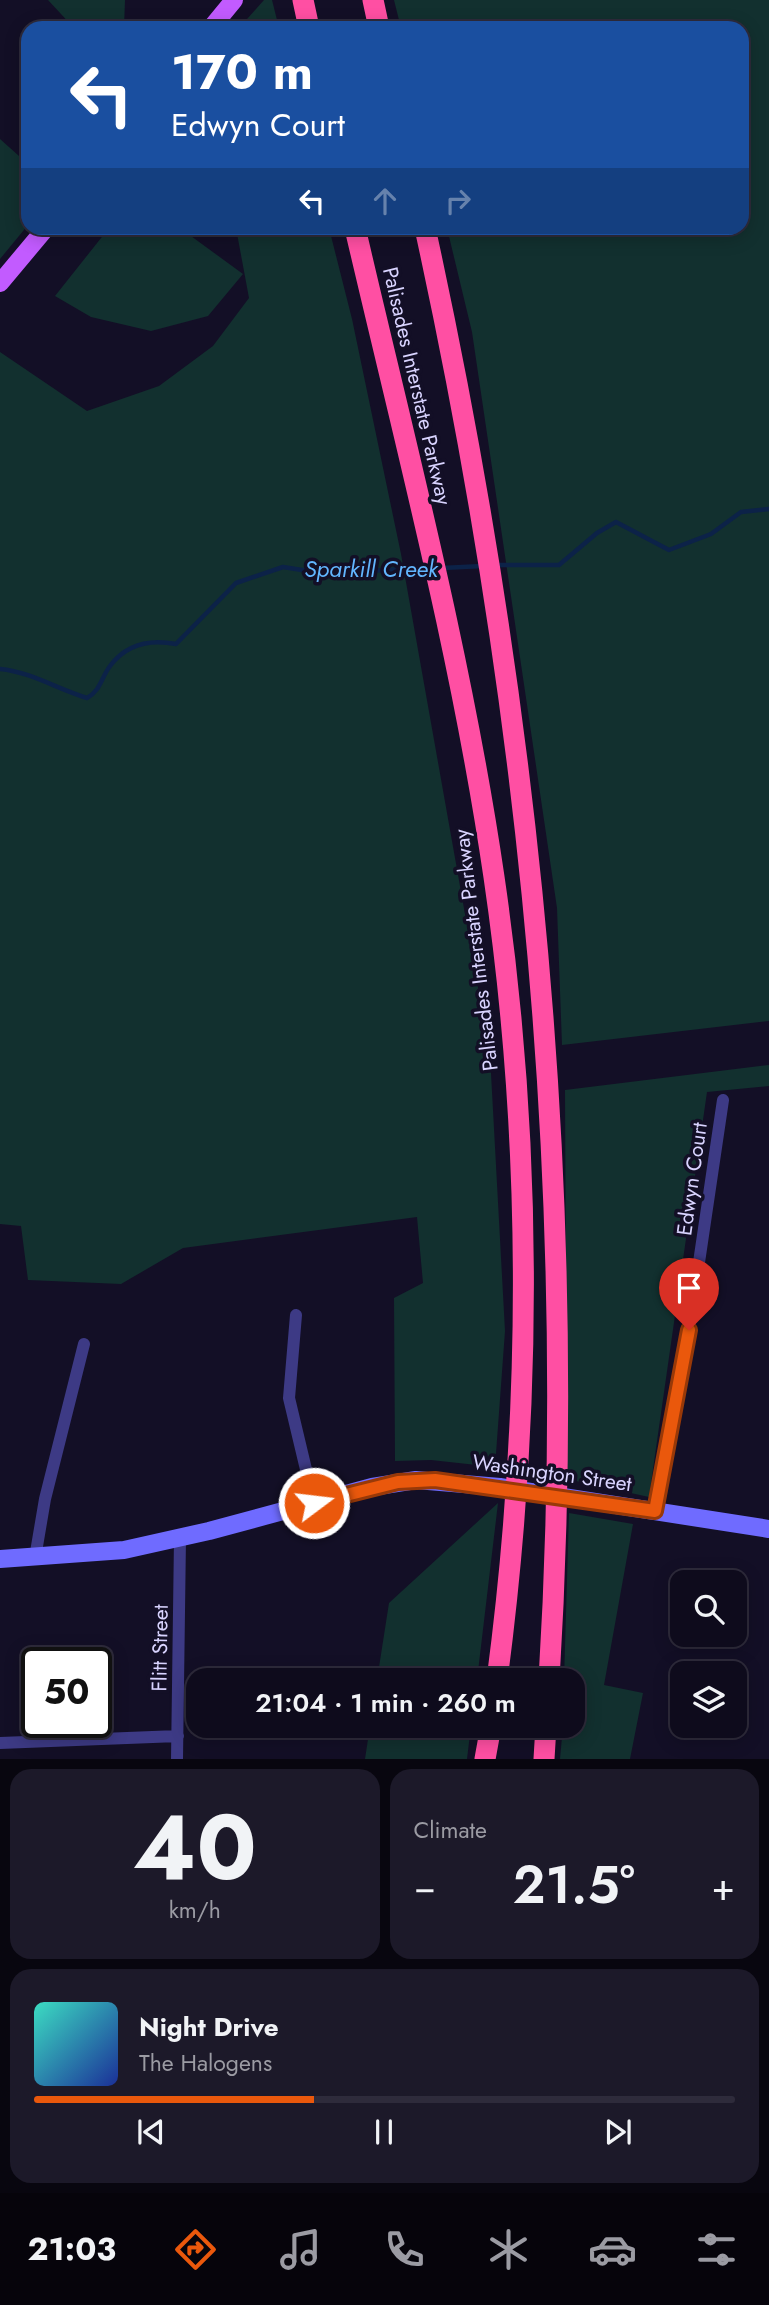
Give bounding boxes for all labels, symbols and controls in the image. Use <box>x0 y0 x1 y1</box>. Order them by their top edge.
text: 170 m <box>171 37 313 107</box>
icon: left <box>56 49 147 140</box>
text: Edwyn Court <box>171 102 345 148</box>
icon: left <box>293 182 331 220</box>
icon: ahead <box>366 182 404 220</box>
icon: right <box>439 182 477 220</box>
street label: Palisades Interstate Parkway <box>375 264 459 509</box>
water label: Sparkill Creek <box>304 552 439 586</box>
street label: Palisades Interstate Parkway <box>446 827 506 1073</box>
street label: Edwyn Court <box>669 1120 715 1238</box>
pin <box>659 1258 719 1330</box>
icon: arrive <box>670 1269 708 1307</box>
street label: Washington Street <box>470 1447 634 1499</box>
position arrow <box>277 1466 351 1540</box>
map controls <box>670 1570 747 1738</box>
button: search <box>670 1570 747 1647</box>
street label: Flitt Street <box>144 1604 176 1692</box>
speed limit sign: 50 <box>21 1647 112 1738</box>
button: layers <box>670 1661 747 1738</box>
text: 21:04 · 1 min · 260 m <box>255 1684 516 1722</box>
text: 40 <box>133 1782 257 1913</box>
text: Climate <box>414 1813 487 1847</box>
text: 21.5° <box>513 1847 635 1923</box>
text: − <box>414 1859 436 1914</box>
text: + <box>712 1859 735 1914</box>
text: km/h <box>169 1893 221 1927</box>
text: Night Drive <box>139 2008 279 2046</box>
text: The Halogens <box>139 2046 272 2080</box>
icon: previous <box>132 2113 170 2151</box>
icon: pause <box>365 2113 403 2151</box>
icon: next <box>599 2113 637 2151</box>
icon: directions <box>171 2225 220 2274</box>
icon: music <box>276 2225 325 2274</box>
icon: phone <box>380 2225 429 2274</box>
icon: climate <box>484 2225 533 2274</box>
icon: car <box>588 2225 637 2274</box>
icon: filters <box>692 2225 741 2274</box>
text: 21:03 <box>28 2226 116 2272</box>

